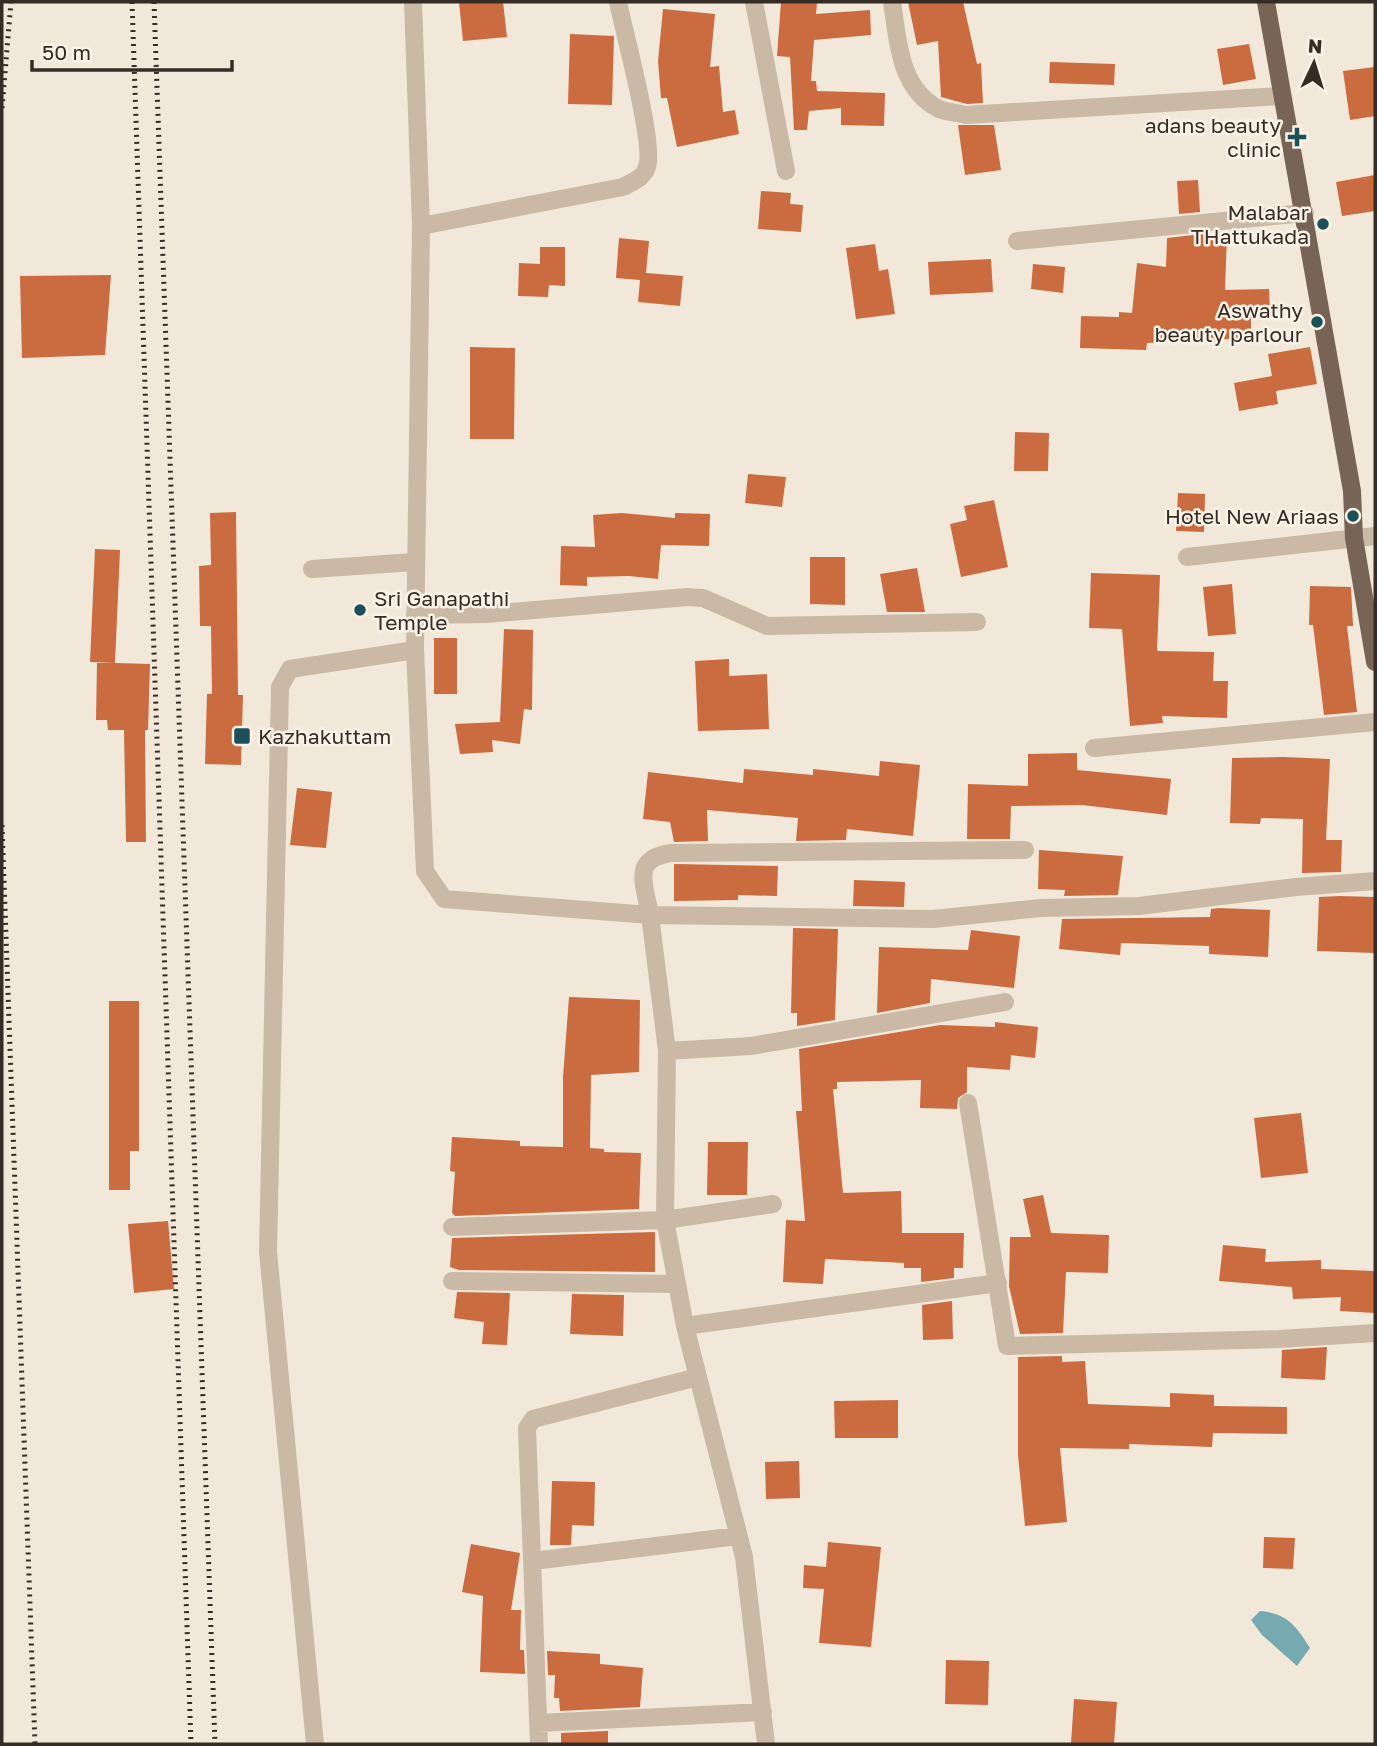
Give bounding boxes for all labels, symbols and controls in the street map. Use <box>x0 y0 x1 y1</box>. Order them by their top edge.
scale bar <box>32 28 231 72</box>
north arrow <box>1279 28 1349 98</box>
text: N <box>1307 34 1323 58</box>
text: 50 m <box>42 39 91 65</box>
place label: adans beauty clinic <box>1145 112 1281 162</box>
marker: adans beauty clinic <box>1287 127 1307 147</box>
place label: Malabar THattukada <box>1191 199 1309 249</box>
marker: Malabar THattukada <box>1315 216 1331 232</box>
place label: Aswathy beauty parlour <box>1155 297 1303 347</box>
marker: Aswathy beauty parlour <box>1309 314 1325 330</box>
place label: Hotel New Ariaas <box>1165 503 1339 529</box>
marker: Hotel New Ariaas <box>1345 508 1361 524</box>
place label: Sri Ganapathi Temple <box>374 585 509 635</box>
marker: Sri Ganapathi Temple <box>352 602 368 618</box>
place label: Kazhakuttam <box>258 723 391 749</box>
marker: Kazhakuttam <box>232 726 252 746</box>

